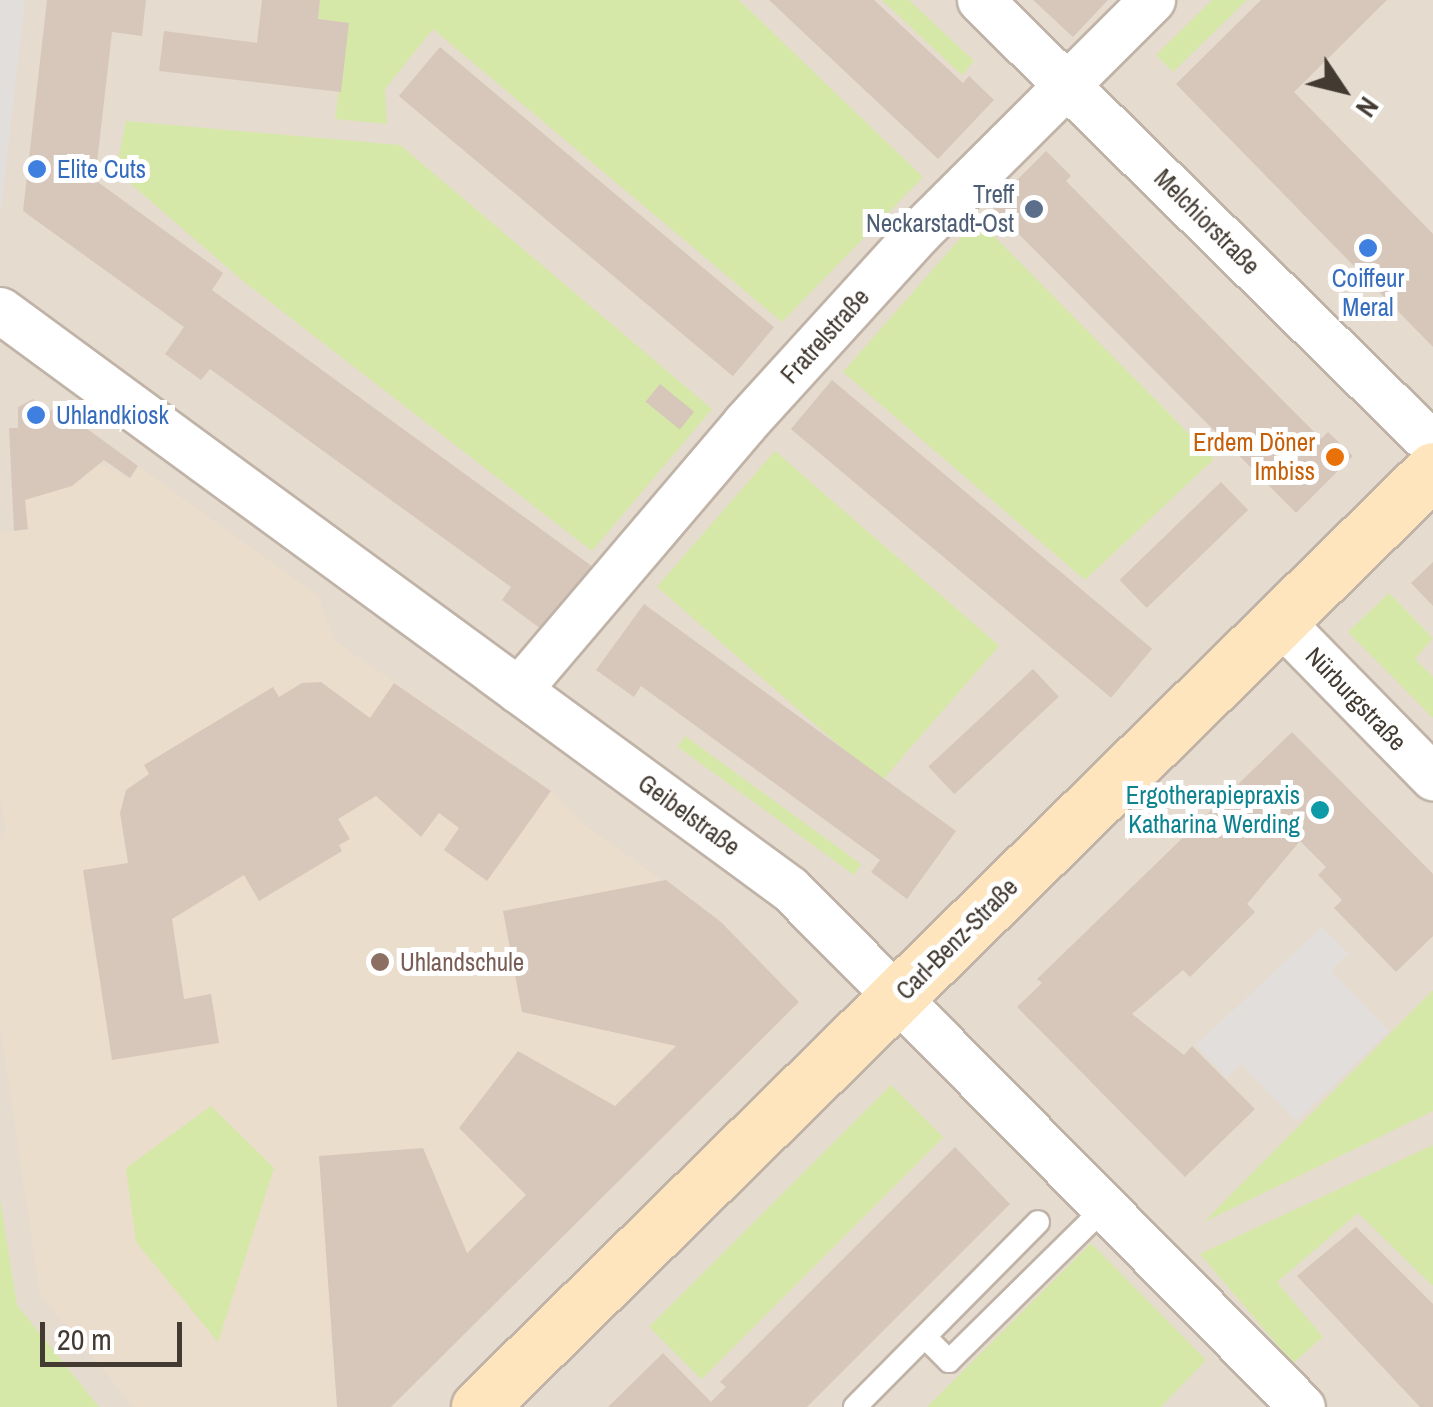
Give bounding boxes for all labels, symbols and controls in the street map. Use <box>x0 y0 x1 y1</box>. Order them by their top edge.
north arrow <box>1293 40 1393 140</box>
text: N <box>1347 90 1388 125</box>
place label: Elite Cuts <box>57 154 146 184</box>
marker: Elite Cuts <box>26 158 48 180</box>
street label: Melchiorstraße <box>1148 163 1266 281</box>
place label: Treff Neckarstadt-Ost <box>866 180 1014 239</box>
marker: Treff Neckarstadt-Ost <box>1023 198 1045 220</box>
marker: Coiffeur Meral <box>1357 237 1379 259</box>
place label: Coiffeur Meral <box>1332 264 1404 323</box>
street label: Fratrelstraße <box>775 282 875 390</box>
place label: Uhlandkiosk <box>56 400 169 430</box>
marker: Uhlandkiosk <box>25 404 47 426</box>
place label: Erdem Döner Imbiss <box>1193 428 1315 487</box>
marker: Erdem Döner Imbiss <box>1324 446 1346 468</box>
street label: Nürburgstraße <box>1299 641 1413 757</box>
street label: Geibelstraße <box>632 768 746 862</box>
place label: Ergotherapiepraxis Katharina Werding <box>1126 781 1300 840</box>
marker: Ergotherapiepraxis Katharina Werding <box>1309 799 1331 821</box>
street label: Carl-Benz-Straße <box>890 872 1024 1006</box>
place label: Uhlandschule <box>400 947 524 977</box>
marker: Uhlandschule <box>369 951 391 973</box>
scale bar <box>45 1302 188 1364</box>
text: 20 m <box>57 1319 112 1359</box>

